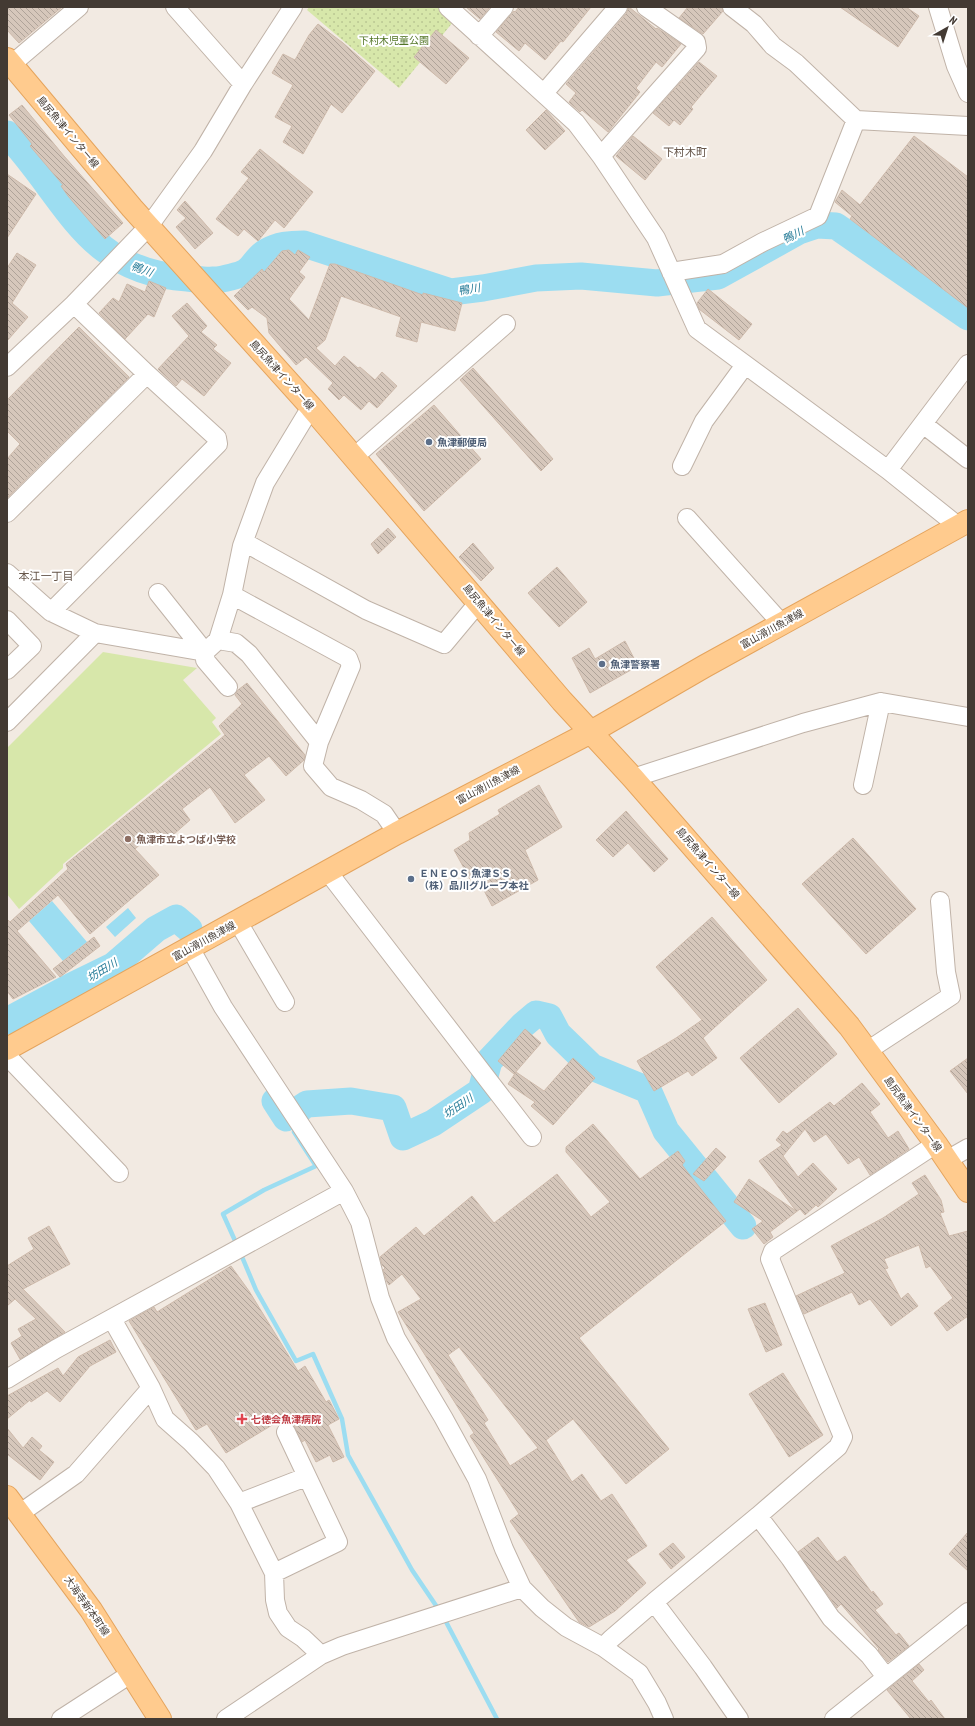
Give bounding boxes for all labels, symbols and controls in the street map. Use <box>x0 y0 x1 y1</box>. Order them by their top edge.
north arrow <box>927 8 967 48</box>
text: N <box>947 13 960 28</box>
park label: 下村木児童公園 <box>359 34 429 47</box>
street label: 島尻魚津インター線 <box>34 93 102 171</box>
district label: 下村木町 <box>663 145 707 159</box>
water label: 鴨川 <box>780 223 807 246</box>
water label: 鴨川 <box>129 259 156 280</box>
water label: 鴨川 <box>457 280 482 298</box>
street label: 島尻魚津インター線 <box>247 337 317 413</box>
place label: 魚津郵便局 <box>437 436 487 449</box>
marker: 魚津郵便局 <box>424 437 434 447</box>
district label: 本江一丁目 <box>19 569 74 583</box>
street label: 島尻魚津インター線 <box>460 581 528 659</box>
street label: 富山滑川魚津線 <box>738 606 806 652</box>
place label: 魚津警察署 <box>610 658 660 671</box>
marker: 魚津警察署 <box>597 659 607 669</box>
street label: 富山滑川魚津線 <box>454 763 522 807</box>
street label: 島尻魚津インター線 <box>674 825 742 901</box>
place label: 魚津市立よつば小学校 <box>136 833 236 846</box>
marker: 魚津市立よつば小学校 <box>123 834 133 844</box>
place label: ＥＮＥＯＳ 魚津ＳＳ （株）品川グループ本社 <box>419 867 529 892</box>
marker: ＥＮＥＯＳ 魚津ＳＳ （株）品川グループ本社 <box>406 874 416 884</box>
street label: 富山滑川魚津線 <box>170 918 238 964</box>
water label: 坊田川 <box>84 955 121 984</box>
street label: 島尻魚津インター線 <box>881 1074 945 1154</box>
water label: 坊田川 <box>440 1090 476 1121</box>
marker: 七徳会魚津病院 <box>236 1413 248 1425</box>
place label: 七徳会魚津病院 <box>251 1413 321 1426</box>
street label: 大海寺新本町線 <box>62 1574 112 1638</box>

